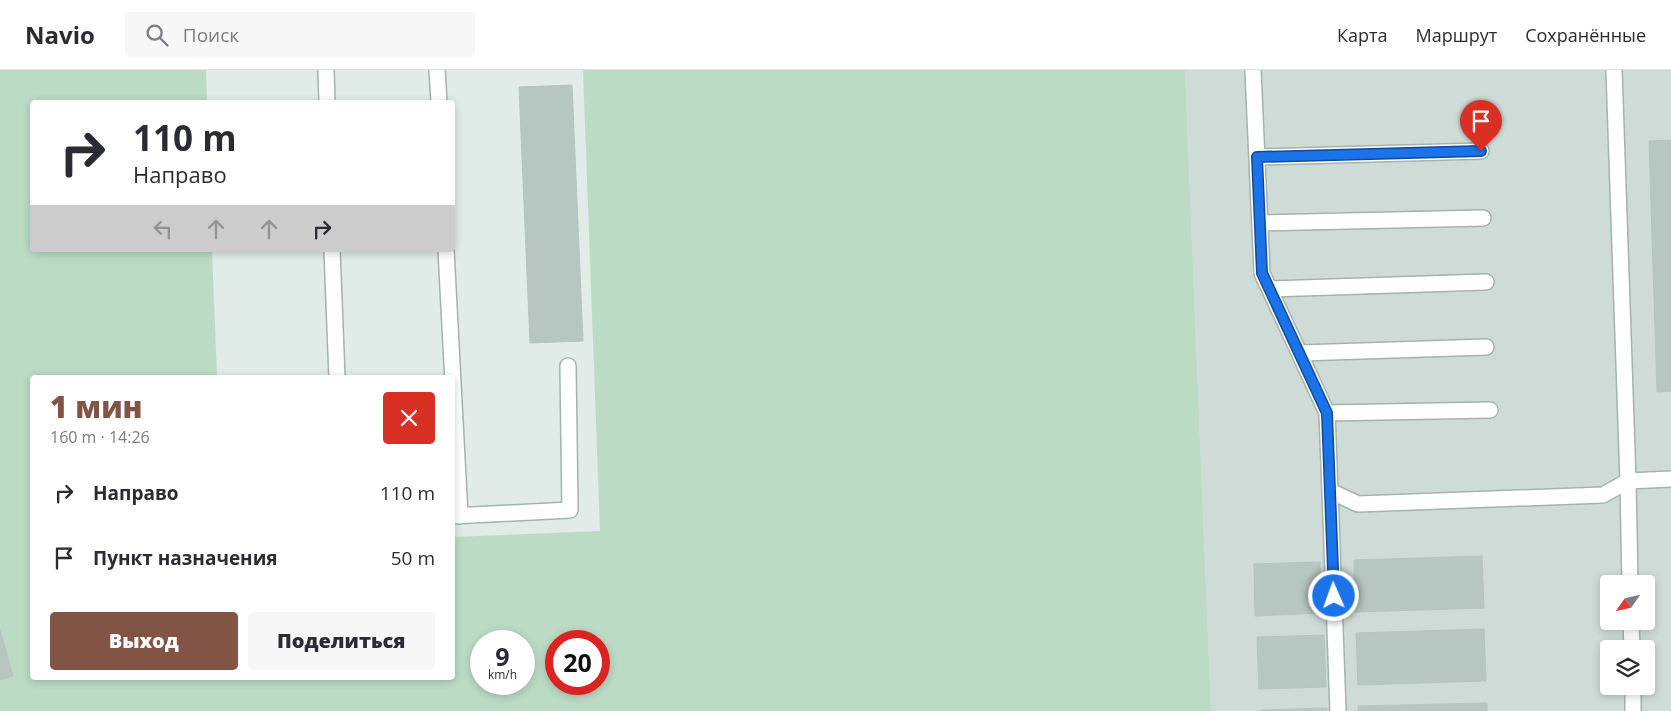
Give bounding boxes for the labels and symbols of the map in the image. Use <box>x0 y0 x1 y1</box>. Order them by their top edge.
pin <box>1460 100 1502 151</box>
position arrow <box>1307 569 1359 621</box>
north arrow <box>1600 575 1655 630</box>
speed limit sign: 20 <box>545 630 610 695</box>

